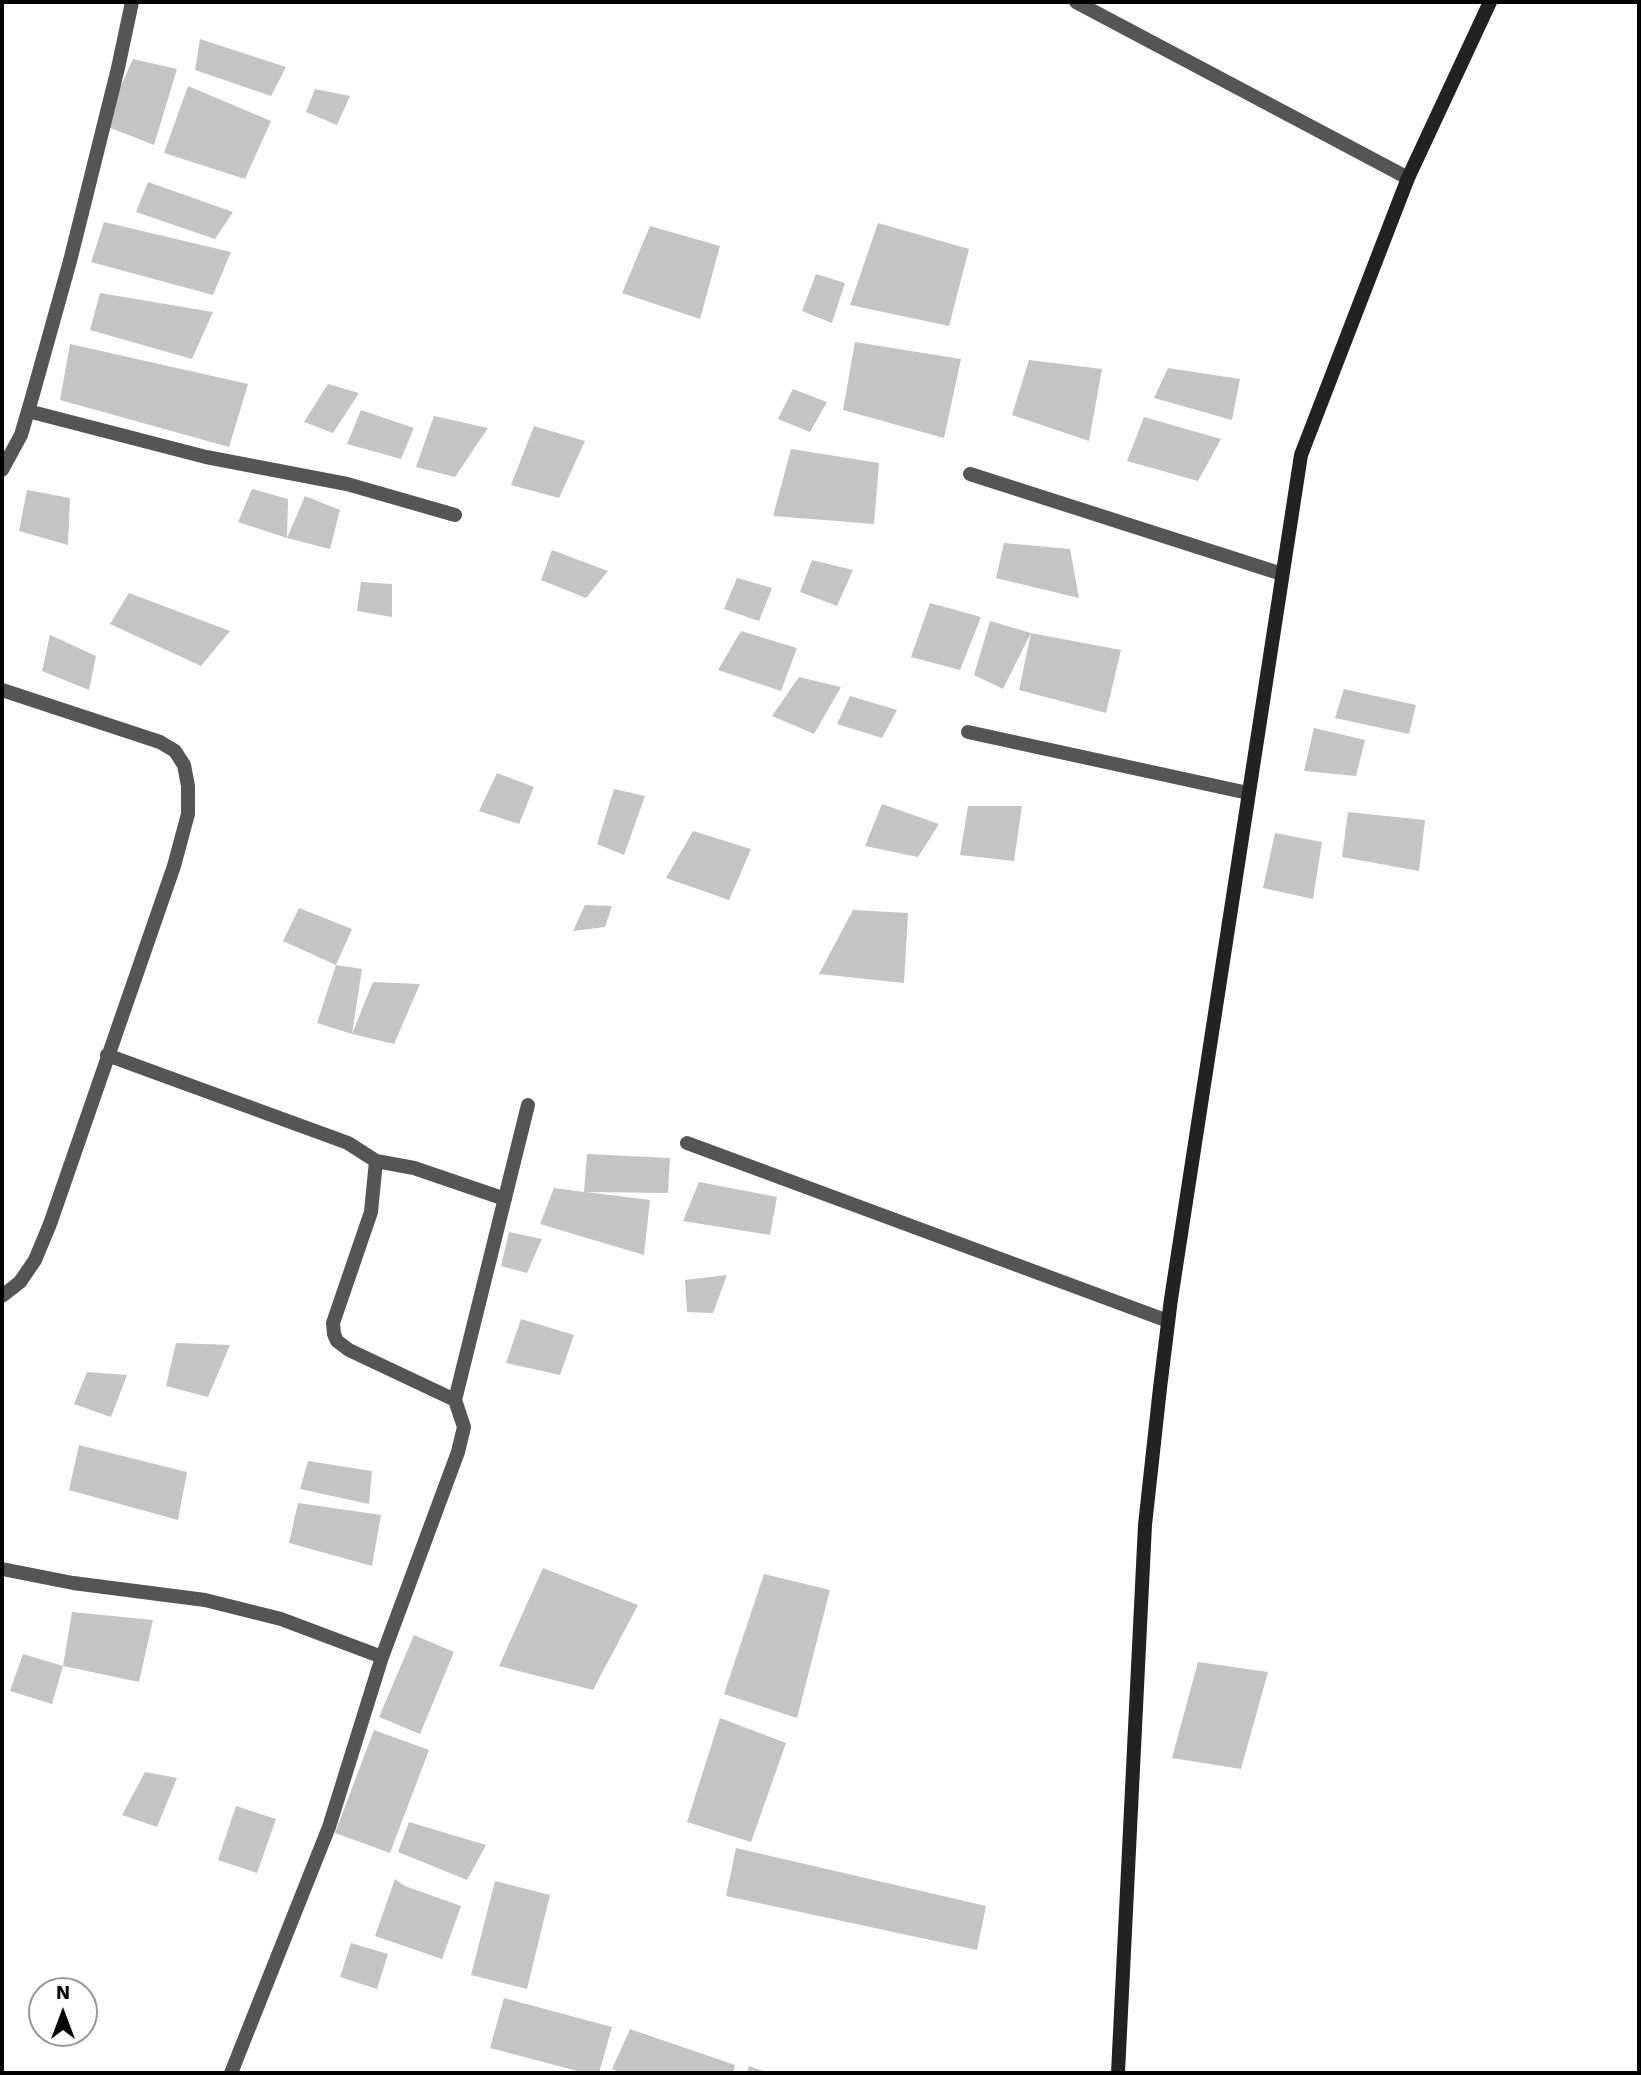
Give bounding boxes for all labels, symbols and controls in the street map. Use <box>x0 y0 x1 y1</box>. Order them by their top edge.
north arrow <box>28 1977 98 2047</box>
text: N <box>56 1981 70 2004</box>

